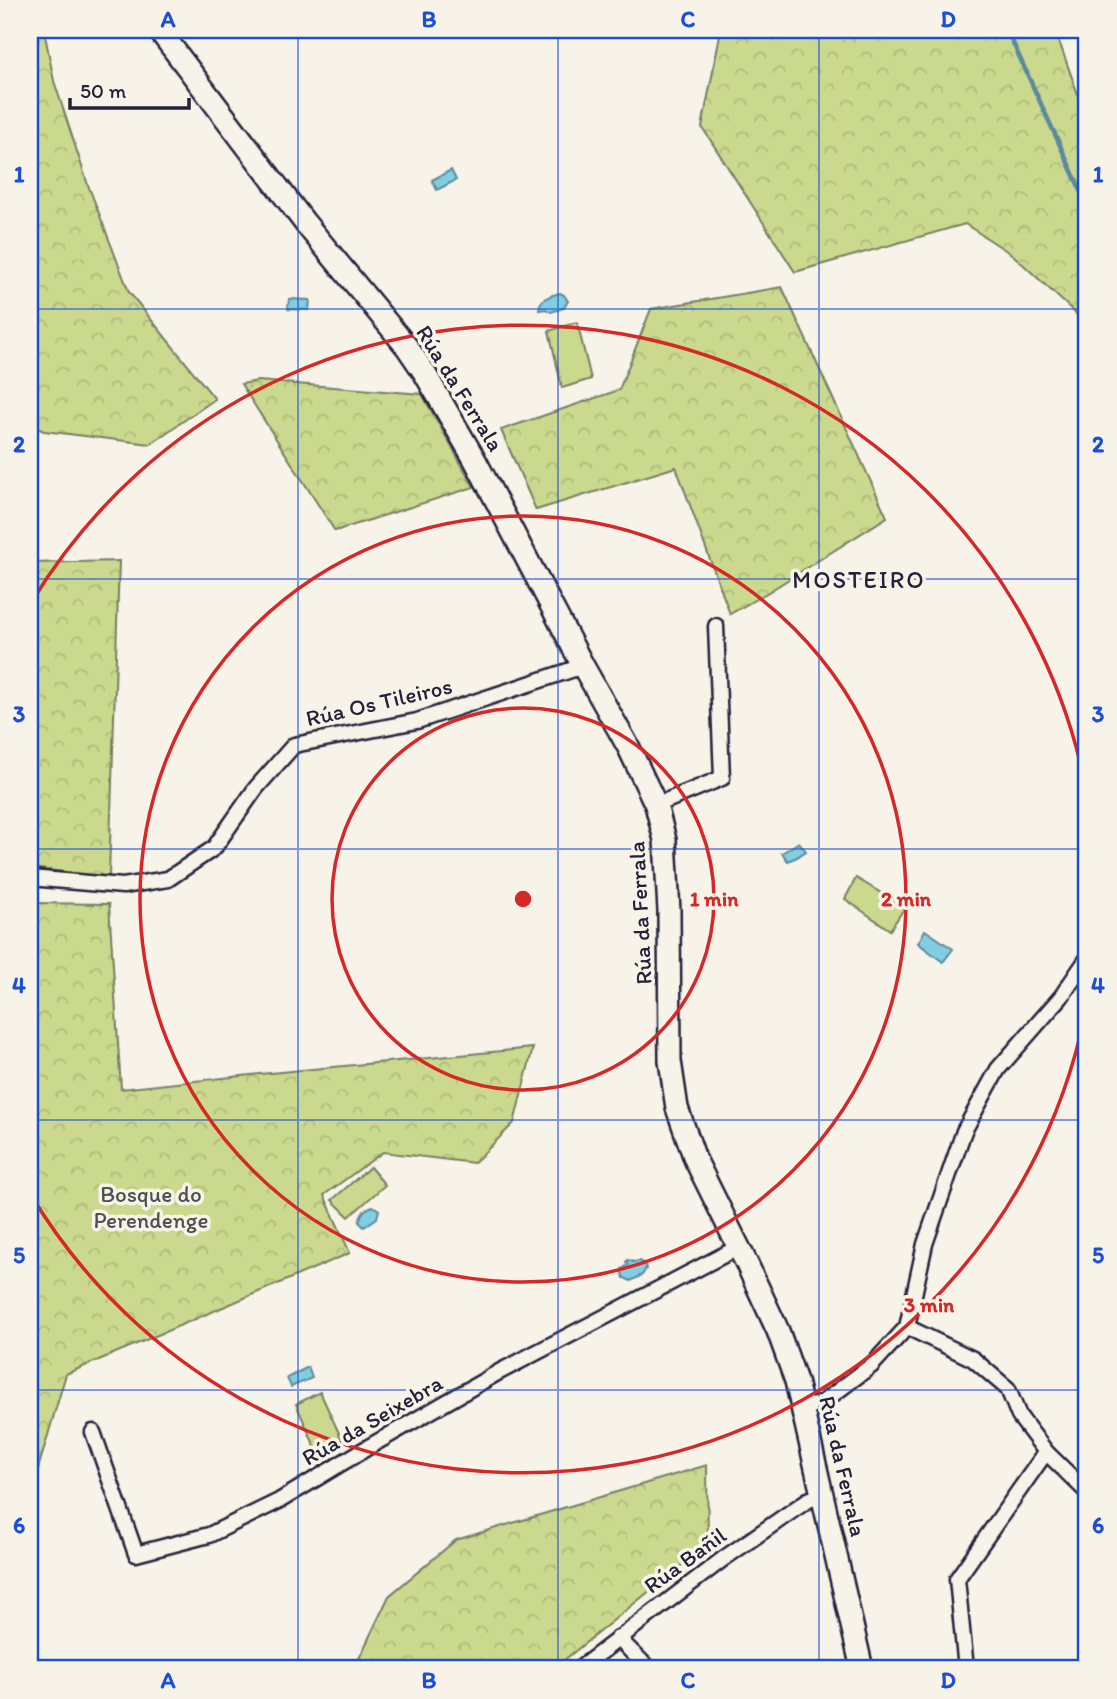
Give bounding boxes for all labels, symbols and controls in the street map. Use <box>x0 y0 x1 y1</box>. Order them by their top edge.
text: A <box>160 5 176 33</box>
text: B <box>422 5 437 33</box>
text: C <box>681 5 696 33</box>
text: D <box>940 5 956 33</box>
scale bar <box>70 66 189 110</box>
text: 50 m <box>80 78 127 103</box>
text: 1 <box>14 160 25 188</box>
text: 1 <box>1093 160 1104 188</box>
street label: Rúa da Ferrala <box>410 320 510 456</box>
text: 2 <box>13 430 26 458</box>
text: 2 <box>1092 430 1105 458</box>
district label: MOSTEIRO <box>792 565 926 594</box>
street label: Rúa Os Tileiros <box>303 672 455 732</box>
text: 3 <box>13 700 26 728</box>
text: 3 <box>1092 700 1105 728</box>
street label: Rúa da Ferrala <box>622 841 658 985</box>
text: 1 min <box>690 886 739 911</box>
text: 2 min <box>881 886 932 911</box>
centre of rings <box>511 887 535 911</box>
text: 4 <box>12 971 26 999</box>
text: 4 <box>1091 971 1105 999</box>
park label: Bosque do Perendenge <box>94 1180 208 1234</box>
text: 5 <box>13 1241 25 1269</box>
text: 5 <box>1092 1241 1104 1269</box>
text: 3 min <box>904 1292 955 1317</box>
street label: Rúa da Seixebra <box>297 1368 447 1472</box>
street label: Rúa da Ferrala <box>813 1393 873 1539</box>
text: 6 <box>13 1511 25 1539</box>
text: 6 <box>1092 1511 1104 1539</box>
street label: Rúa Bañil <box>638 1520 732 1599</box>
text: A <box>160 1666 176 1694</box>
text: B <box>422 1666 437 1694</box>
text: C <box>681 1666 696 1694</box>
text: D <box>940 1666 956 1694</box>

